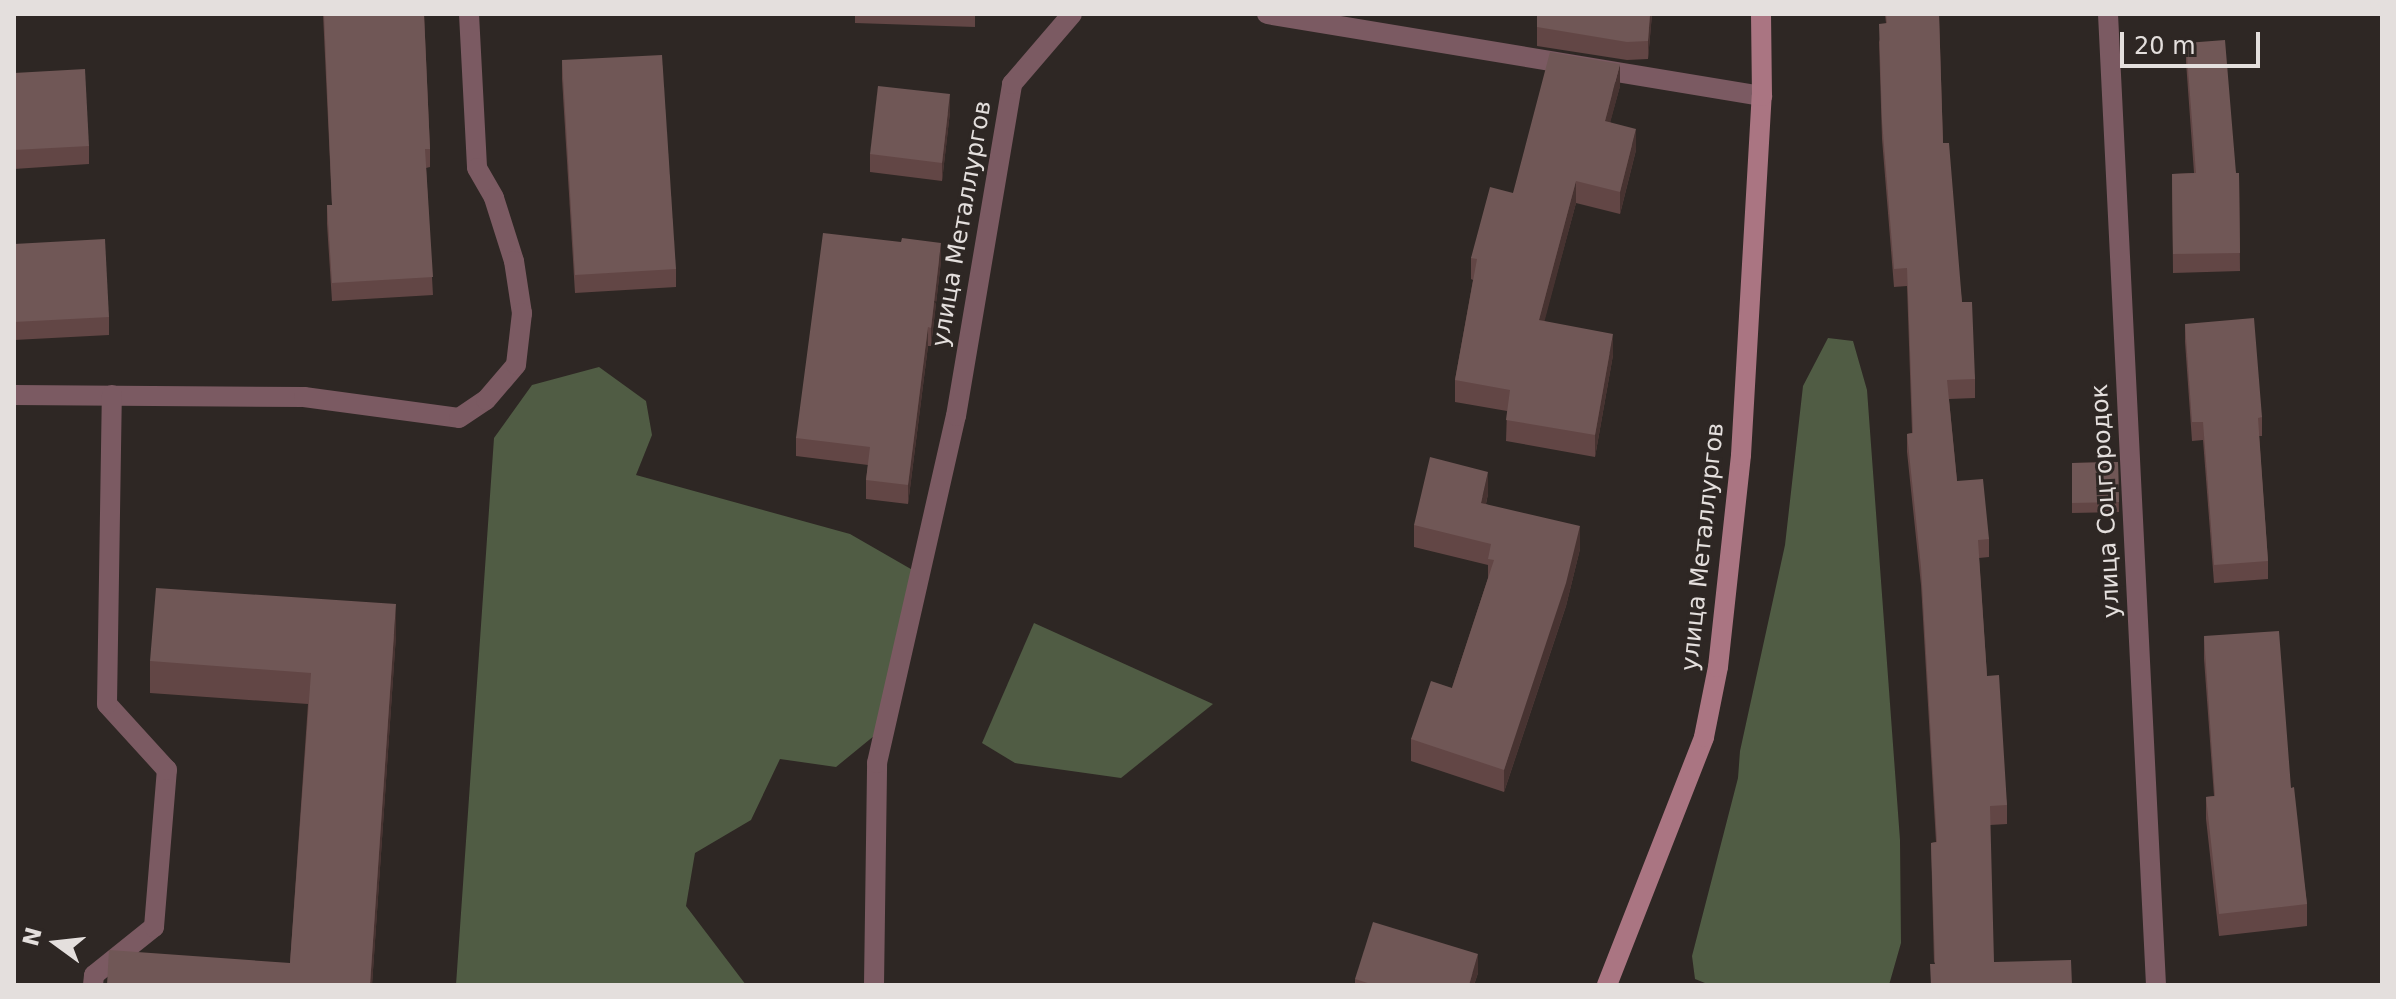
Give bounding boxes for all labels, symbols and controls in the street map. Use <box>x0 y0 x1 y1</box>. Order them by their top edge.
scale bar <box>2124 16 2264 66</box>
text: 20 m <box>2134 32 2196 60</box>
street label: улица Металлургов <box>926 99 998 349</box>
street label: улица Соцгородок <box>2085 383 2127 619</box>
street label: улица Металлургов <box>1676 421 1730 673</box>
north arrow <box>16 903 96 983</box>
text: N <box>18 925 47 949</box>

